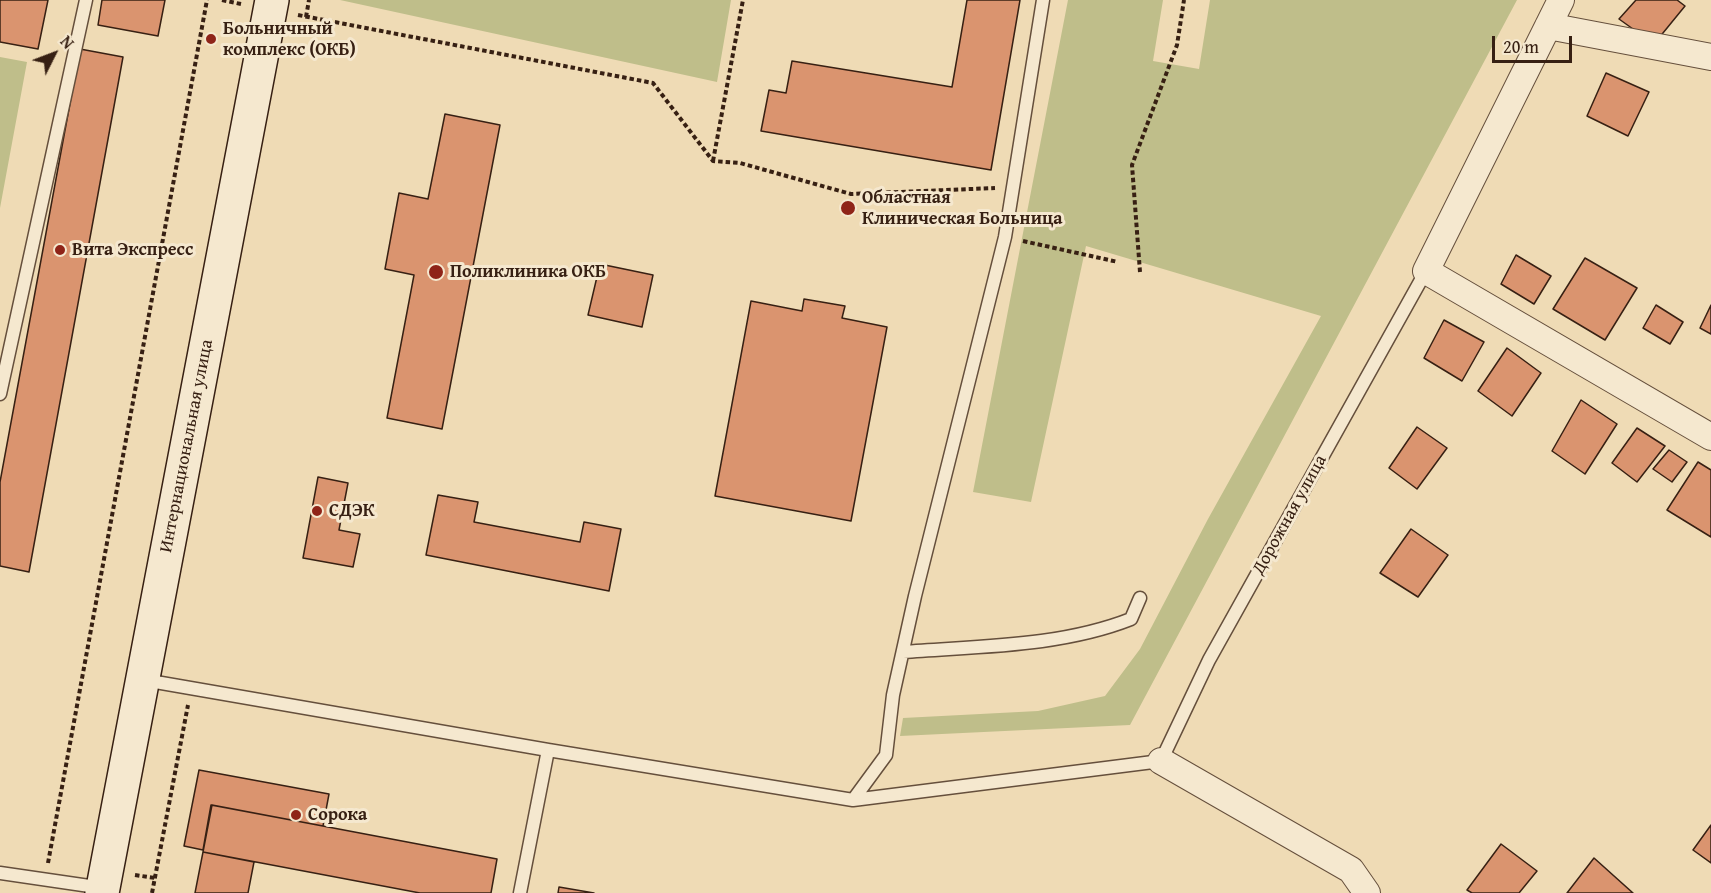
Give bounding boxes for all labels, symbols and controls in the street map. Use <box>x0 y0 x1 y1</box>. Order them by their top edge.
place label: Больничный комплекс (ОКБ) <box>223 18 356 60</box>
north arrow <box>24 24 84 84</box>
scale bar <box>1495 24 1574 62</box>
text: N <box>55 30 80 54</box>
marker: Больничный комплекс (ОКБ) <box>204 32 218 46</box>
text: 20 m <box>1503 33 1539 60</box>
place label: Областная Клиническая Больница <box>862 187 1063 230</box>
marker: Областная Клиническая Больница <box>839 199 857 217</box>
place label: Вита Экспресс <box>72 239 193 261</box>
marker: Вита Экспресс <box>53 243 67 257</box>
place label: Поликлиника ОКБ <box>450 261 606 283</box>
marker: Поликлиника ОКБ <box>427 263 445 281</box>
street label: Интернациональная улица <box>156 338 218 554</box>
street label: Дорожная улица <box>1248 451 1332 579</box>
place label: СДЭК <box>329 500 375 522</box>
marker: СДЭК <box>310 504 324 518</box>
place label: Сорока <box>308 804 367 826</box>
marker: Сорока <box>289 808 303 822</box>

